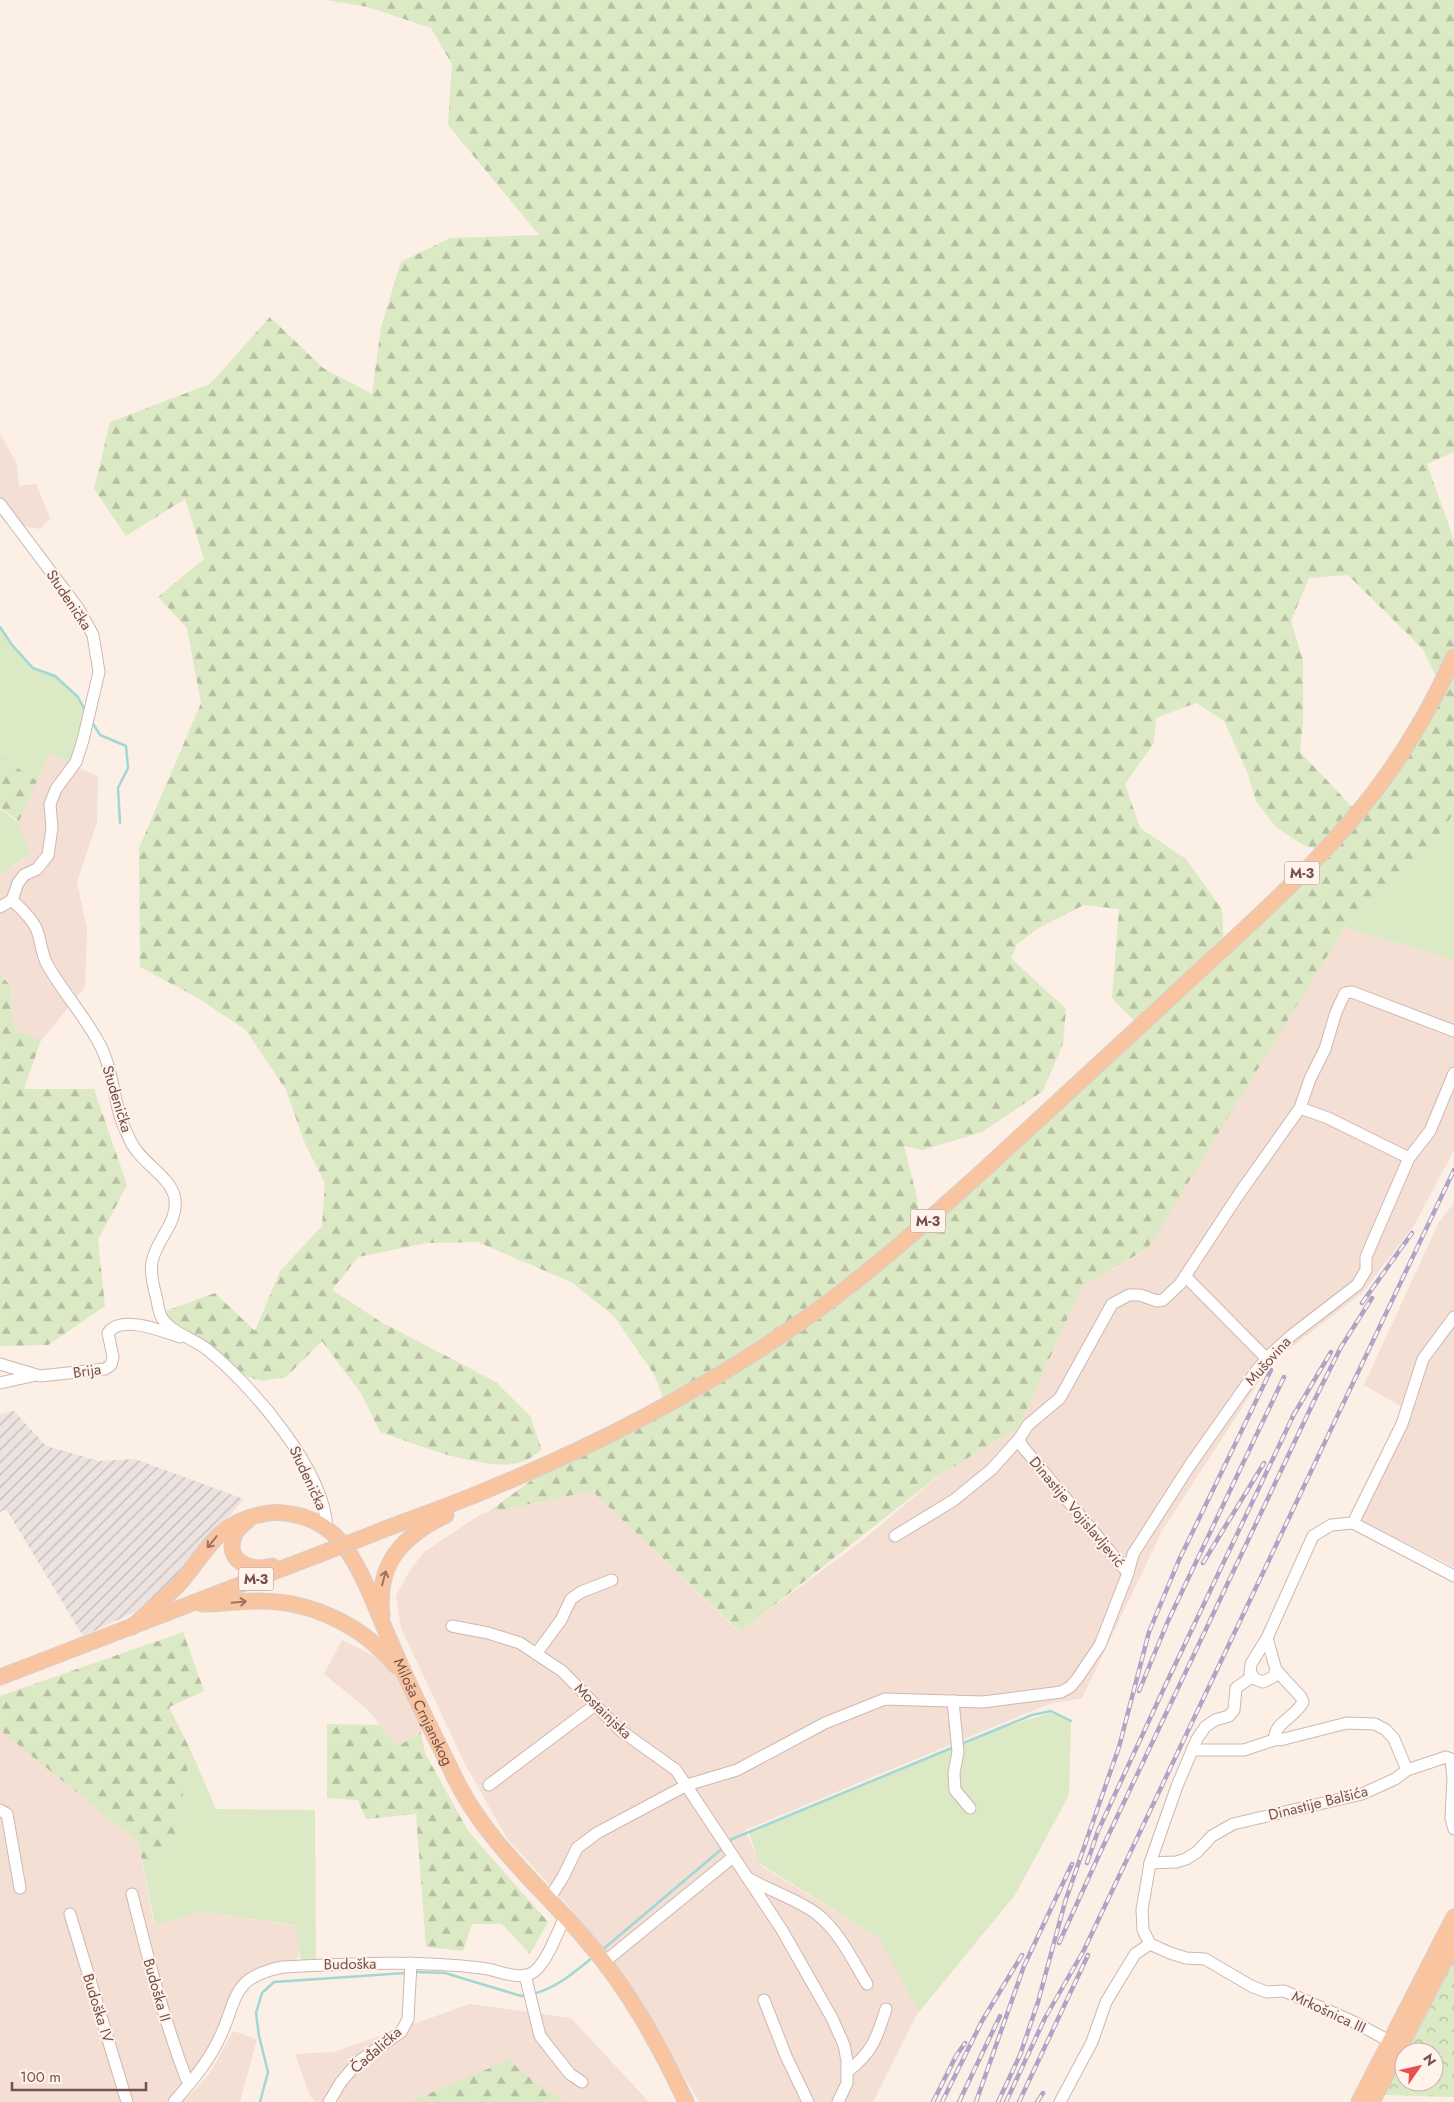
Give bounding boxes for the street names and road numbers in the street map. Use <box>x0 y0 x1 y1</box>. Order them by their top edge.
street label: Studenička <box>41 565 97 635</box>
road number: M-3 <box>1284 861 1320 884</box>
street label: Studenička <box>96 1063 138 1135</box>
road number: M-3 <box>910 1210 946 1232</box>
street label: Mušovina <box>1240 1331 1296 1391</box>
street label: Brija <box>71 1358 103 1384</box>
street label: Studenička <box>284 1442 332 1514</box>
street label: Dinastije Vojislavljević <box>1024 1452 1130 1572</box>
road number: M-3 <box>238 1568 274 1590</box>
street label: Miloša Crnjanskog <box>388 1655 458 1769</box>
street label: Mostainjska <box>569 1678 637 1744</box>
street label: Dinastije Balšića <box>1266 1780 1370 1826</box>
street label: Budoška <box>323 1953 377 1975</box>
street label: Budoška II <box>138 1956 176 2024</box>
street label: Budoška IV <box>77 1971 119 2045</box>
street label: Mrkošnica III <box>1288 1985 1370 2039</box>
street label: Čađalička <box>346 2021 406 2079</box>

